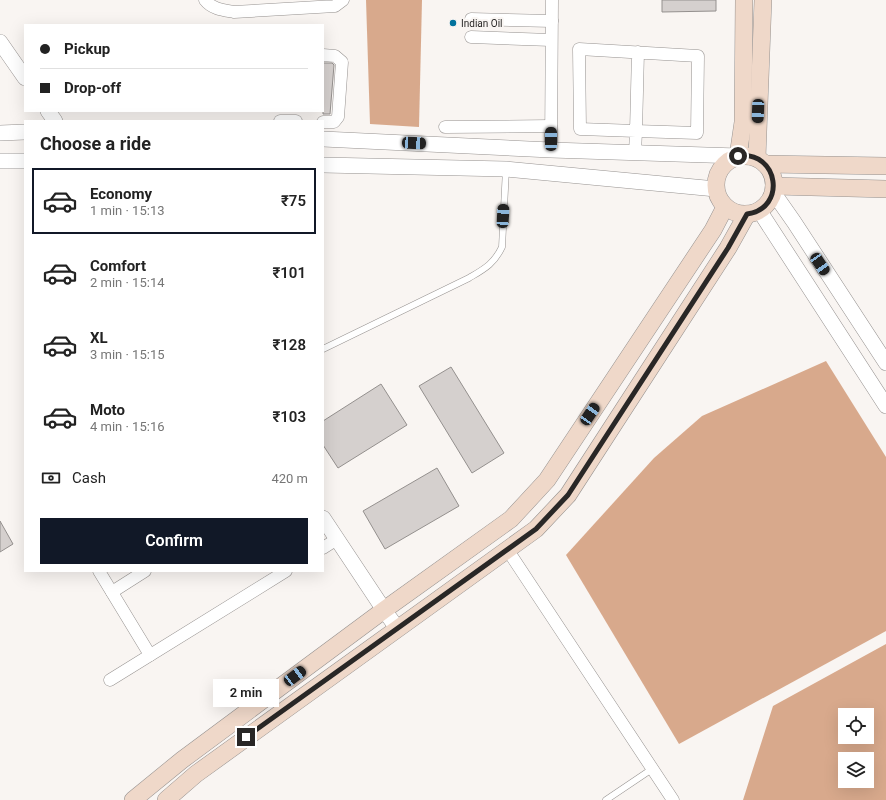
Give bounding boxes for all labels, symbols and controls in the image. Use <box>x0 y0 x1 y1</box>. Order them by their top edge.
marker: Indian Oil <box>448 18 458 28</box>
place label: Indian Oil <box>461 18 503 29</box>
text: Pickup <box>64 40 110 58</box>
text: Drop-off <box>64 79 121 97</box>
car <box>752 99 764 123</box>
car <box>545 127 557 151</box>
text: Choose a ride <box>40 133 151 154</box>
car <box>402 136 426 150</box>
route start <box>729 147 747 165</box>
icon: car <box>42 183 78 219</box>
text: Economy <box>90 185 152 203</box>
text: ₹75 <box>281 192 306 210</box>
text: 1 min · 15:13 <box>90 203 165 218</box>
car <box>496 204 510 228</box>
car <box>808 251 832 277</box>
icon: car <box>42 255 78 291</box>
text: Comfort <box>90 257 146 275</box>
text: ₹101 <box>272 264 306 282</box>
text: 2 min · 15:14 <box>90 275 165 290</box>
icon: car <box>42 327 78 363</box>
text: XL <box>90 329 108 347</box>
text: ₹128 <box>272 336 306 354</box>
text: 3 min · 15:15 <box>90 347 165 362</box>
icon: car <box>42 399 78 435</box>
text: Moto <box>90 401 125 419</box>
car <box>578 401 602 427</box>
text: ₹103 <box>272 408 306 426</box>
text: 4 min · 15:16 <box>90 419 165 434</box>
icon: cash <box>40 467 62 489</box>
text: Cash <box>72 469 106 487</box>
text: 420 m <box>271 471 308 486</box>
button: Confirm <box>40 518 308 564</box>
car <box>282 664 308 688</box>
callout: 2 min <box>213 679 279 707</box>
text: 2 min <box>230 685 262 700</box>
map controls <box>838 708 874 788</box>
button: locate <box>838 708 874 744</box>
route end <box>237 728 255 746</box>
button: layers <box>838 752 874 788</box>

